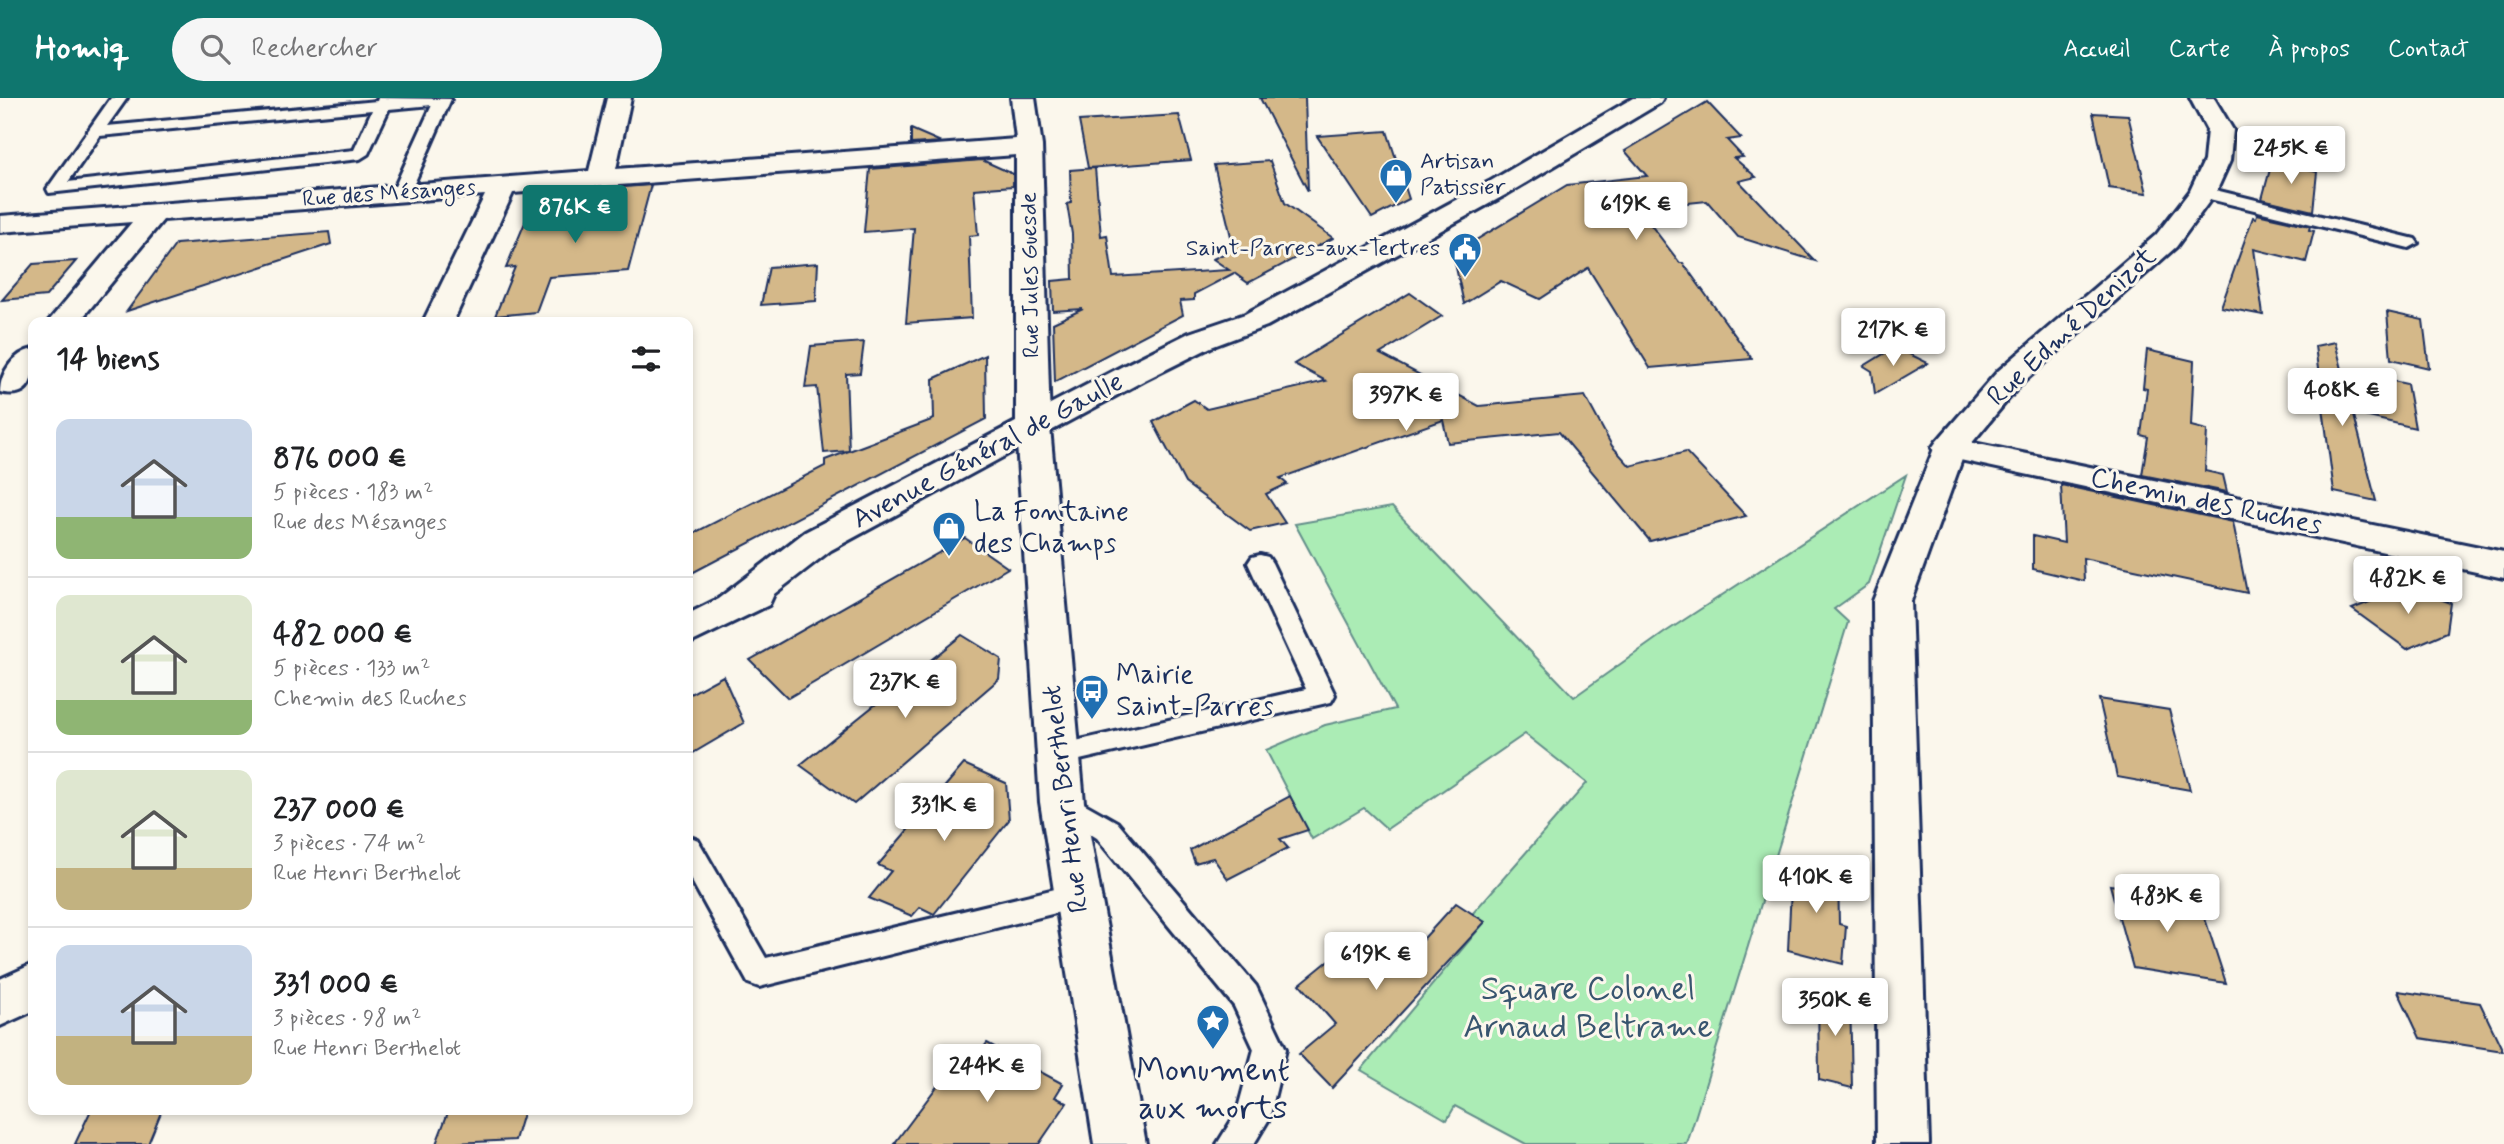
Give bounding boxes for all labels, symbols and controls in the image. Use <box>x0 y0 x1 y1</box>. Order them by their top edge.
search box <box>172 18 662 81</box>
text: Homiq <box>35 27 130 71</box>
icon: search <box>196 30 234 68</box>
text: Rechercher <box>252 32 378 66</box>
text: Accueil <box>2063 34 2131 65</box>
text: Carte <box>2169 34 2230 65</box>
text: À propos <box>2268 34 2350 65</box>
text: Contact <box>2388 34 2469 65</box>
pin: 245K € <box>2234 126 2348 186</box>
text: 245K € <box>2253 134 2329 164</box>
place label: Artisan Patissier <box>1420 147 1506 203</box>
shop icon: Artisan Patissier <box>1377 156 1415 205</box>
street label: Rue des Mésanges <box>301 173 477 217</box>
pin: 619K € <box>1579 183 1693 242</box>
pin: 876K € <box>518 186 632 245</box>
text: 619K € <box>1600 190 1672 220</box>
street label: Rue Jules Guesde <box>1015 192 1047 358</box>
text: 876K € <box>539 193 611 223</box>
public building icon: Saint-Parres-aux-Tertres <box>1446 230 1484 279</box>
place label: Saint-Parres-aux-Tertres <box>1186 234 1440 264</box>
street label: Rue Edmé Denizot <box>1980 239 2165 415</box>
pin: 217K € <box>1836 308 1950 368</box>
text: 217K € <box>1857 316 1929 346</box>
text: 14 biens <box>56 340 160 379</box>
icon: filters <box>627 340 665 378</box>
street label: Avenue Général de Gaulle <box>846 364 1130 538</box>
pin: 408K € <box>2285 368 2399 428</box>
pin: 397K € <box>1349 374 1463 433</box>
text: 408K € <box>2304 376 2380 406</box>
text: 397K € <box>1369 381 1443 411</box>
text: 876 000 € <box>273 439 407 478</box>
icon: home <box>112 447 196 531</box>
street label: Chemin des Ruches <box>2087 459 2325 545</box>
text: 5 pièces · 183 m² <box>273 478 433 508</box>
place label: La Fontaine des Champs <box>974 494 1129 563</box>
text: Rue des Mésanges <box>273 508 447 538</box>
shop icon: La Fontaine des Champs <box>930 509 968 558</box>
pin: 482K € <box>2351 556 2465 616</box>
text: 482K € <box>2369 564 2447 594</box>
text: 482 000 € <box>273 615 413 654</box>
icon: home <box>112 623 196 707</box>
text: 5 pièces · 133 m² <box>273 654 430 684</box>
place label: Mairie Saint-Parres <box>1116 657 1274 726</box>
pin: 237K € <box>848 660 962 720</box>
text: 237K € <box>869 668 941 698</box>
bus stop icon: Mairie Saint-Parres <box>1073 672 1111 721</box>
street label: Rue Henri Berthelot <box>1034 683 1098 915</box>
text: Chemin des Ruches <box>273 684 467 714</box>
pin: 331K € <box>887 784 1001 843</box>
text: 237 000 € <box>273 790 405 829</box>
text: 331K € <box>911 791 977 821</box>
icon: home <box>112 798 196 882</box>
text: 3 pièces · 74 m² <box>273 829 426 859</box>
pin: 410K € <box>1759 856 1873 915</box>
text: Rue Henri Berthelot <box>273 859 461 889</box>
text: 410K € <box>1779 863 1853 893</box>
pin: 483K € <box>2110 874 2224 934</box>
text: 483K € <box>2131 882 2203 912</box>
pin: 619K € <box>1319 932 1433 992</box>
text: 619K € <box>1340 940 1412 970</box>
text: 331 000 € <box>273 965 399 1004</box>
park label: Square Colonel Arnaud Beltrame <box>1463 968 1713 1050</box>
icon: home <box>112 973 196 1057</box>
pin: 350K € <box>1778 978 1892 1038</box>
text: 350K € <box>1798 986 1872 1016</box>
place icon: Monument aux morts <box>1194 1002 1232 1051</box>
text: 3 pièces · 98 m² <box>273 1004 422 1034</box>
text: Rue Henri Berthelot <box>273 1034 461 1064</box>
pin: 244K € <box>930 1044 1044 1104</box>
place label: Monument aux morts <box>1136 1049 1290 1131</box>
text: 244K € <box>949 1052 1025 1082</box>

